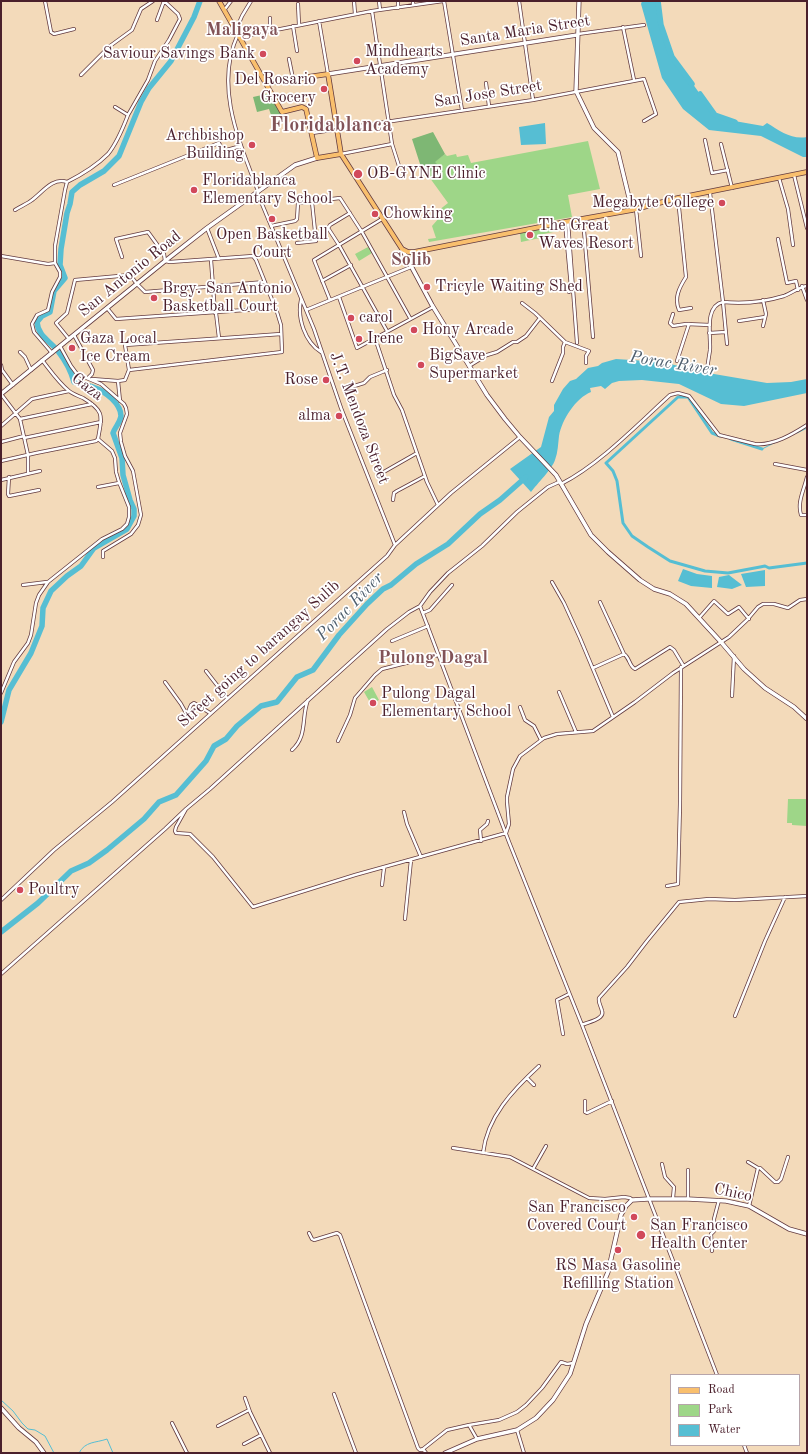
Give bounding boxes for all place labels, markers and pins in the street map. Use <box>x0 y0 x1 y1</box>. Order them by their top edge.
place label: Mindhearts Academy <box>365 42 443 80</box>
place label: Saviour Savings Bank <box>103 44 255 64</box>
marker: Saviour Savings Bank <box>258 49 268 59</box>
marker: Mindhearts Academy <box>352 56 362 66</box>
place label: Del Rosario Grocery <box>234 70 316 108</box>
marker: Del Rosario Grocery <box>319 84 329 94</box>
place label: Archbishop Building <box>165 126 244 164</box>
marker: Archbishop Building <box>247 140 257 150</box>
place label: OB-GYNE Clinic <box>367 164 485 184</box>
marker: OB-GYNE Clinic <box>352 168 364 180</box>
place label: Floridablanca Elementary School <box>202 171 332 209</box>
marker: Floridablanca Elementary School <box>189 185 199 195</box>
place label: Megabyte College <box>592 193 714 213</box>
marker: Megabyte College <box>717 198 727 208</box>
place label: Chowking <box>383 204 452 224</box>
marker: Chowking <box>370 209 380 219</box>
marker: Open Basketball Court <box>267 214 277 224</box>
place label: The Great Waves Resort <box>538 216 634 254</box>
place label: Open Basketball Court <box>216 225 328 263</box>
marker: The Great Waves Resort <box>525 230 535 240</box>
place label: Tricyle Waiting Shed <box>435 277 583 297</box>
place label: Brgy. San Antonio Basketball Court <box>162 279 292 317</box>
marker: Tricyle Waiting Shed <box>422 282 432 292</box>
marker: Brgy. San Antonio Basketball Court <box>149 293 159 303</box>
place label: carol <box>359 308 393 328</box>
marker: carol <box>346 313 356 323</box>
place label: Hony Arcade <box>422 320 514 340</box>
marker: Hony Arcade <box>409 325 419 335</box>
place label: Gaza Local Ice Cream <box>80 329 157 367</box>
place label: Irene <box>367 329 403 349</box>
marker: Irene <box>354 334 364 344</box>
marker: Gaza Local Ice Cream <box>67 343 77 353</box>
place label: BigSave Supermarket <box>429 346 518 384</box>
marker: BigSave Supermarket <box>416 360 426 370</box>
place label: Rose <box>284 370 318 390</box>
marker: Rose <box>321 375 331 385</box>
place label: alma <box>298 406 331 426</box>
marker: alma <box>334 411 344 421</box>
place label: Pulong Dagal Elementary School <box>381 684 511 722</box>
marker: Pulong Dagal Elementary School <box>368 698 378 708</box>
place label: Poultry <box>28 880 79 900</box>
marker: Poultry <box>15 885 25 895</box>
place label: San Francisco Covered Court <box>527 1198 626 1236</box>
marker: San Francisco Covered Court <box>629 1212 639 1222</box>
place label: San Francisco Health Center <box>650 1216 748 1254</box>
marker: San Francisco Health Center <box>635 1229 647 1241</box>
marker: RS Masa Gasoline Refilling Station <box>613 1245 623 1255</box>
place label: RS Masa Gasoline Refilling Station <box>555 1256 681 1294</box>

